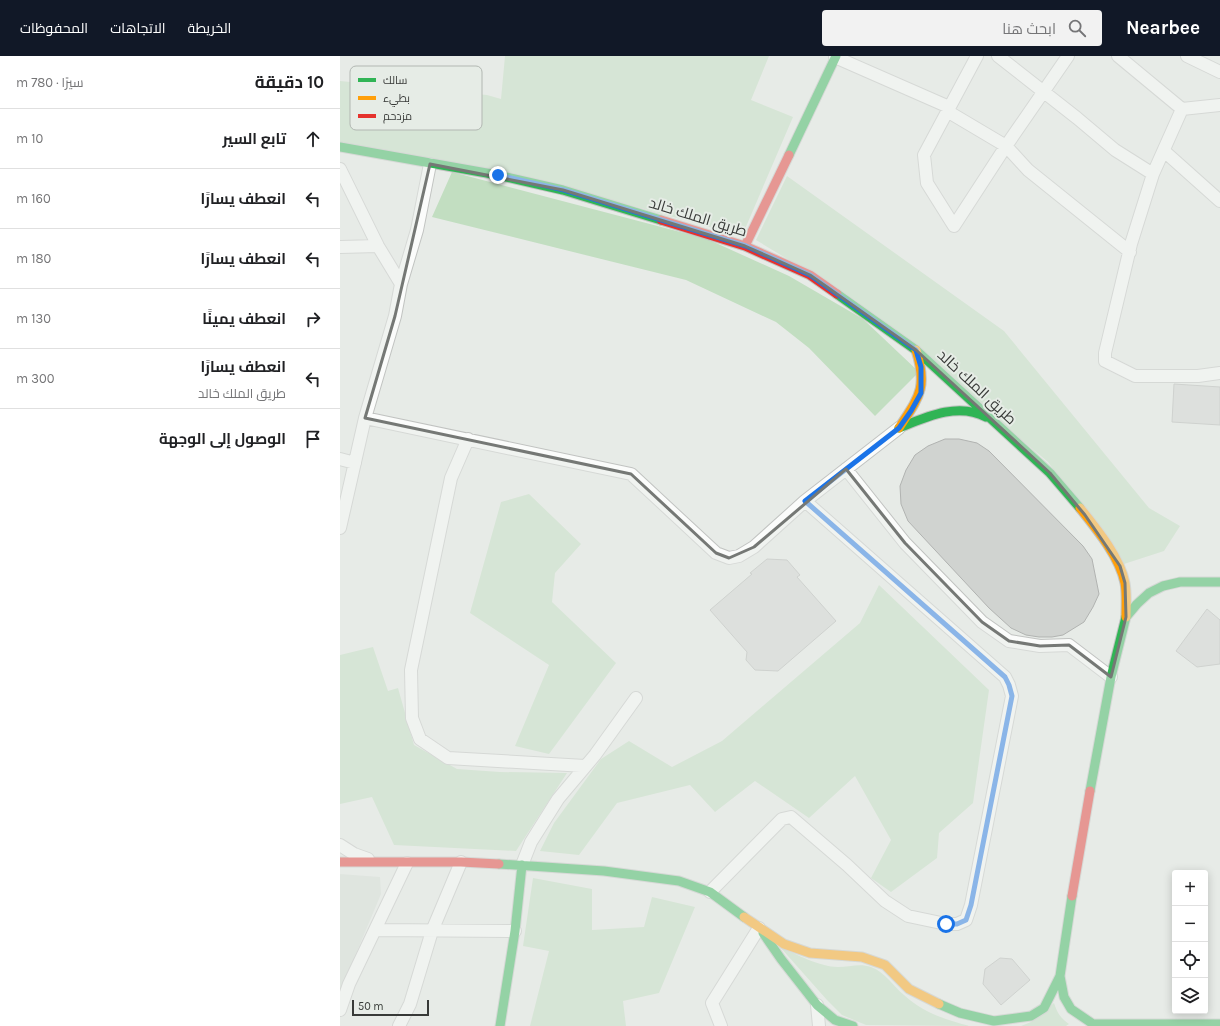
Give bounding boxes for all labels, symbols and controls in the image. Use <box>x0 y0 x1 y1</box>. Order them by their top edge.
search box <box>822 10 1102 46</box>
icon: search <box>1066 17 1088 39</box>
text: Nearbee <box>1126 17 1200 39</box>
text: المحفوظات <box>20 20 88 37</box>
text: الاتجاهات <box>110 20 166 37</box>
text: الخريطة <box>188 20 231 37</box>
text: ابحث هنا <box>1002 20 1056 38</box>
legend <box>350 66 482 130</box>
text: 10 دقيقة <box>255 72 324 92</box>
text: سالك <box>383 74 407 87</box>
text: سيرًا · 780 m <box>16 75 84 90</box>
text: بطيء <box>383 92 410 107</box>
text: مزدحم <box>383 110 412 124</box>
icon: ahead <box>302 128 324 150</box>
text: تابع السير <box>223 130 286 148</box>
text: 10 m <box>16 131 43 146</box>
route end <box>489 166 507 184</box>
icon: left <box>302 188 324 210</box>
text: انعطف يسارًا <box>200 190 286 208</box>
text: 160 m <box>16 191 51 206</box>
street label: طريق الملك خالد <box>647 194 749 241</box>
icon: left <box>302 248 324 270</box>
text: انعطف يسارًا <box>200 250 286 268</box>
text: 180 m <box>16 251 51 266</box>
icon: right <box>302 308 324 330</box>
text: انعطف يمينًا <box>202 310 286 328</box>
text: 130 m <box>16 311 51 326</box>
street label: طريق الملك خالد <box>933 346 1020 429</box>
text: انعطف يسارًا <box>200 358 286 376</box>
icon: left <box>302 368 324 390</box>
text: 300 m <box>16 371 54 386</box>
text: طريق الملك خالد <box>198 386 286 401</box>
icon: arrive <box>302 428 324 450</box>
text: الوصول إلى الوجهة <box>159 430 286 448</box>
map controls <box>1172 870 1208 1014</box>
button: + <box>1172 870 1208 906</box>
button: − <box>1172 906 1208 942</box>
route start <box>937 915 955 933</box>
button: locate <box>1172 942 1208 978</box>
button: layers <box>1172 978 1208 1014</box>
scale bar <box>352 998 429 1017</box>
text: 50 m <box>358 1000 384 1013</box>

